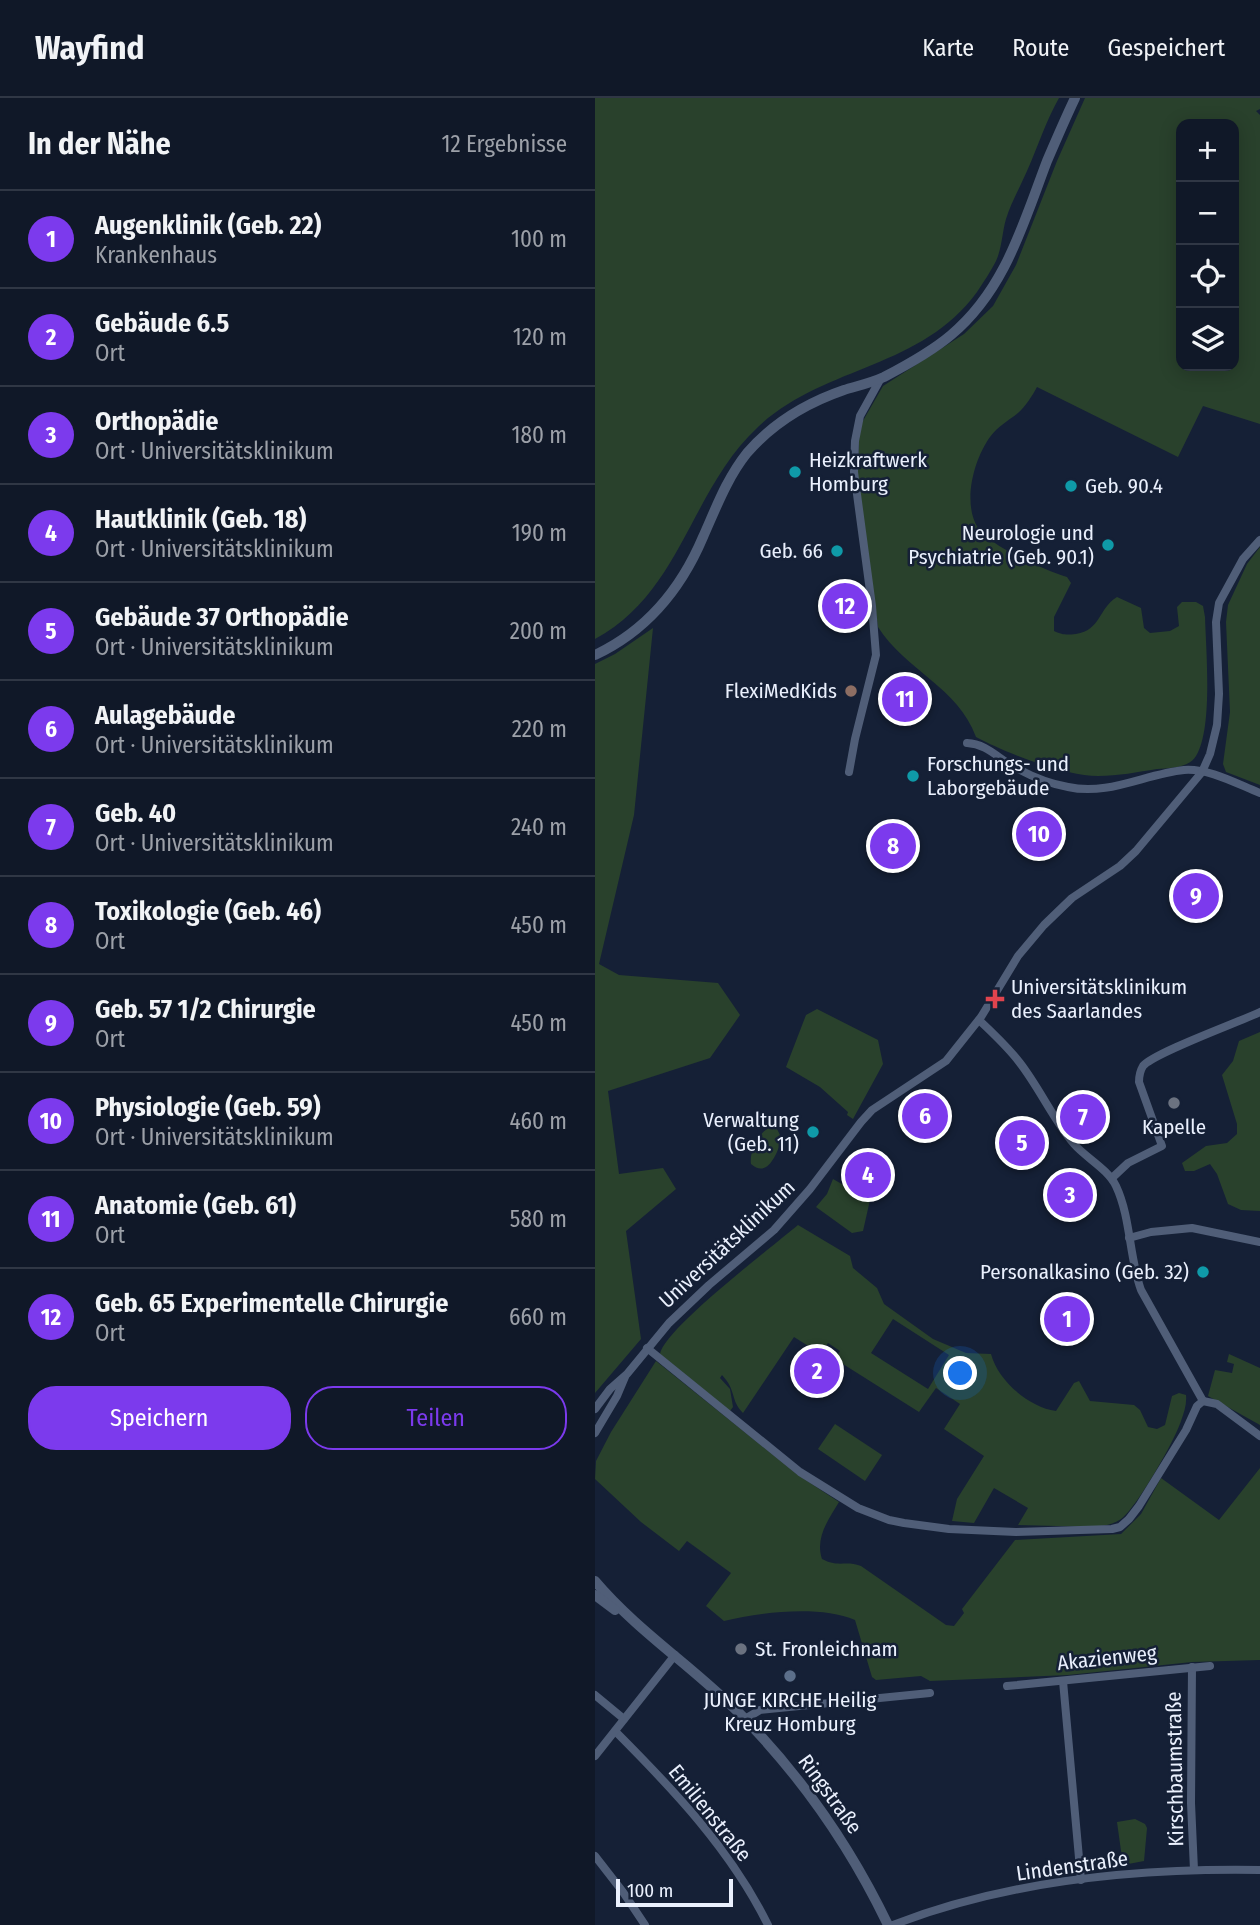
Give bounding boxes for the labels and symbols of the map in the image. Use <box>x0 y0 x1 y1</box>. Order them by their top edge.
place label: Heizkraftwerk Homburg <box>809 447 927 497</box>
marker: Heizkraftwerk Homburg <box>787 464 803 480</box>
place label: Geb. 90.4 <box>1085 473 1163 499</box>
marker: Geb. 90.4 <box>1063 478 1079 494</box>
place label: Neurologie und Psychiatrie (Geb. 90.1) <box>908 520 1094 570</box>
marker: Neurologie und Psychiatrie (Geb. 90.1) <box>1100 537 1116 553</box>
place label: Geb. 66 <box>759 538 823 564</box>
marker: Geb. 66 <box>829 543 845 559</box>
pin: 12 <box>822 580 868 632</box>
pin: 11 <box>882 673 928 725</box>
place label: FlexiMedKids <box>725 678 837 704</box>
marker: FlexiMedKids <box>843 683 859 699</box>
place label: Forschungs- und Laborgebäude <box>927 751 1069 801</box>
marker: Forschungs- und Laborgebäude <box>905 768 921 784</box>
pin: 10 <box>1016 808 1062 860</box>
pin: 8 <box>870 820 916 872</box>
pin: 9 <box>1173 870 1219 922</box>
place label: Universitätsklinikum des Saarlandes <box>1011 974 1187 1024</box>
marker: Universitätsklinikum des Saarlandes <box>985 989 1005 1009</box>
pin: 6 <box>902 1090 948 1142</box>
pin: 7 <box>1060 1091 1106 1143</box>
marker: Kapelle <box>1166 1095 1182 1111</box>
place label: Verwaltung (Geb. 11) <box>703 1107 799 1157</box>
place label: Kapelle <box>1142 1114 1206 1140</box>
pin: 5 <box>999 1117 1045 1169</box>
marker: Verwaltung (Geb. 11) <box>805 1124 821 1140</box>
pin: 4 <box>845 1149 891 1201</box>
pin: 3 <box>1047 1169 1093 1221</box>
street label: Universitätsklinikum <box>654 1174 800 1314</box>
place label: Personalkasino (Geb. 32) <box>980 1259 1189 1285</box>
marker: Personalkasino (Geb. 32) <box>1195 1264 1211 1280</box>
pin: 1 <box>1044 1293 1090 1345</box>
pin: 2 <box>794 1345 840 1397</box>
your location <box>943 1356 977 1390</box>
place label: St. Fronleichnam <box>755 1636 898 1662</box>
street label: Akazienweg <box>1056 1640 1158 1676</box>
marker: St. Fronleichnam <box>733 1641 749 1657</box>
marker: JUNGE KIRCHE Heilig Kreuz Homburg <box>782 1668 798 1684</box>
place label: JUNGE KIRCHE Heilig Kreuz Homburg <box>704 1687 877 1737</box>
street label: Kirschbaumstraße <box>1161 1691 1189 1847</box>
street label: Ringstraße <box>792 1749 868 1839</box>
street label: Emilienstraße <box>663 1759 757 1867</box>
street label: Lindenstraße <box>1014 1845 1130 1887</box>
scale bar <box>616 1876 733 1908</box>

